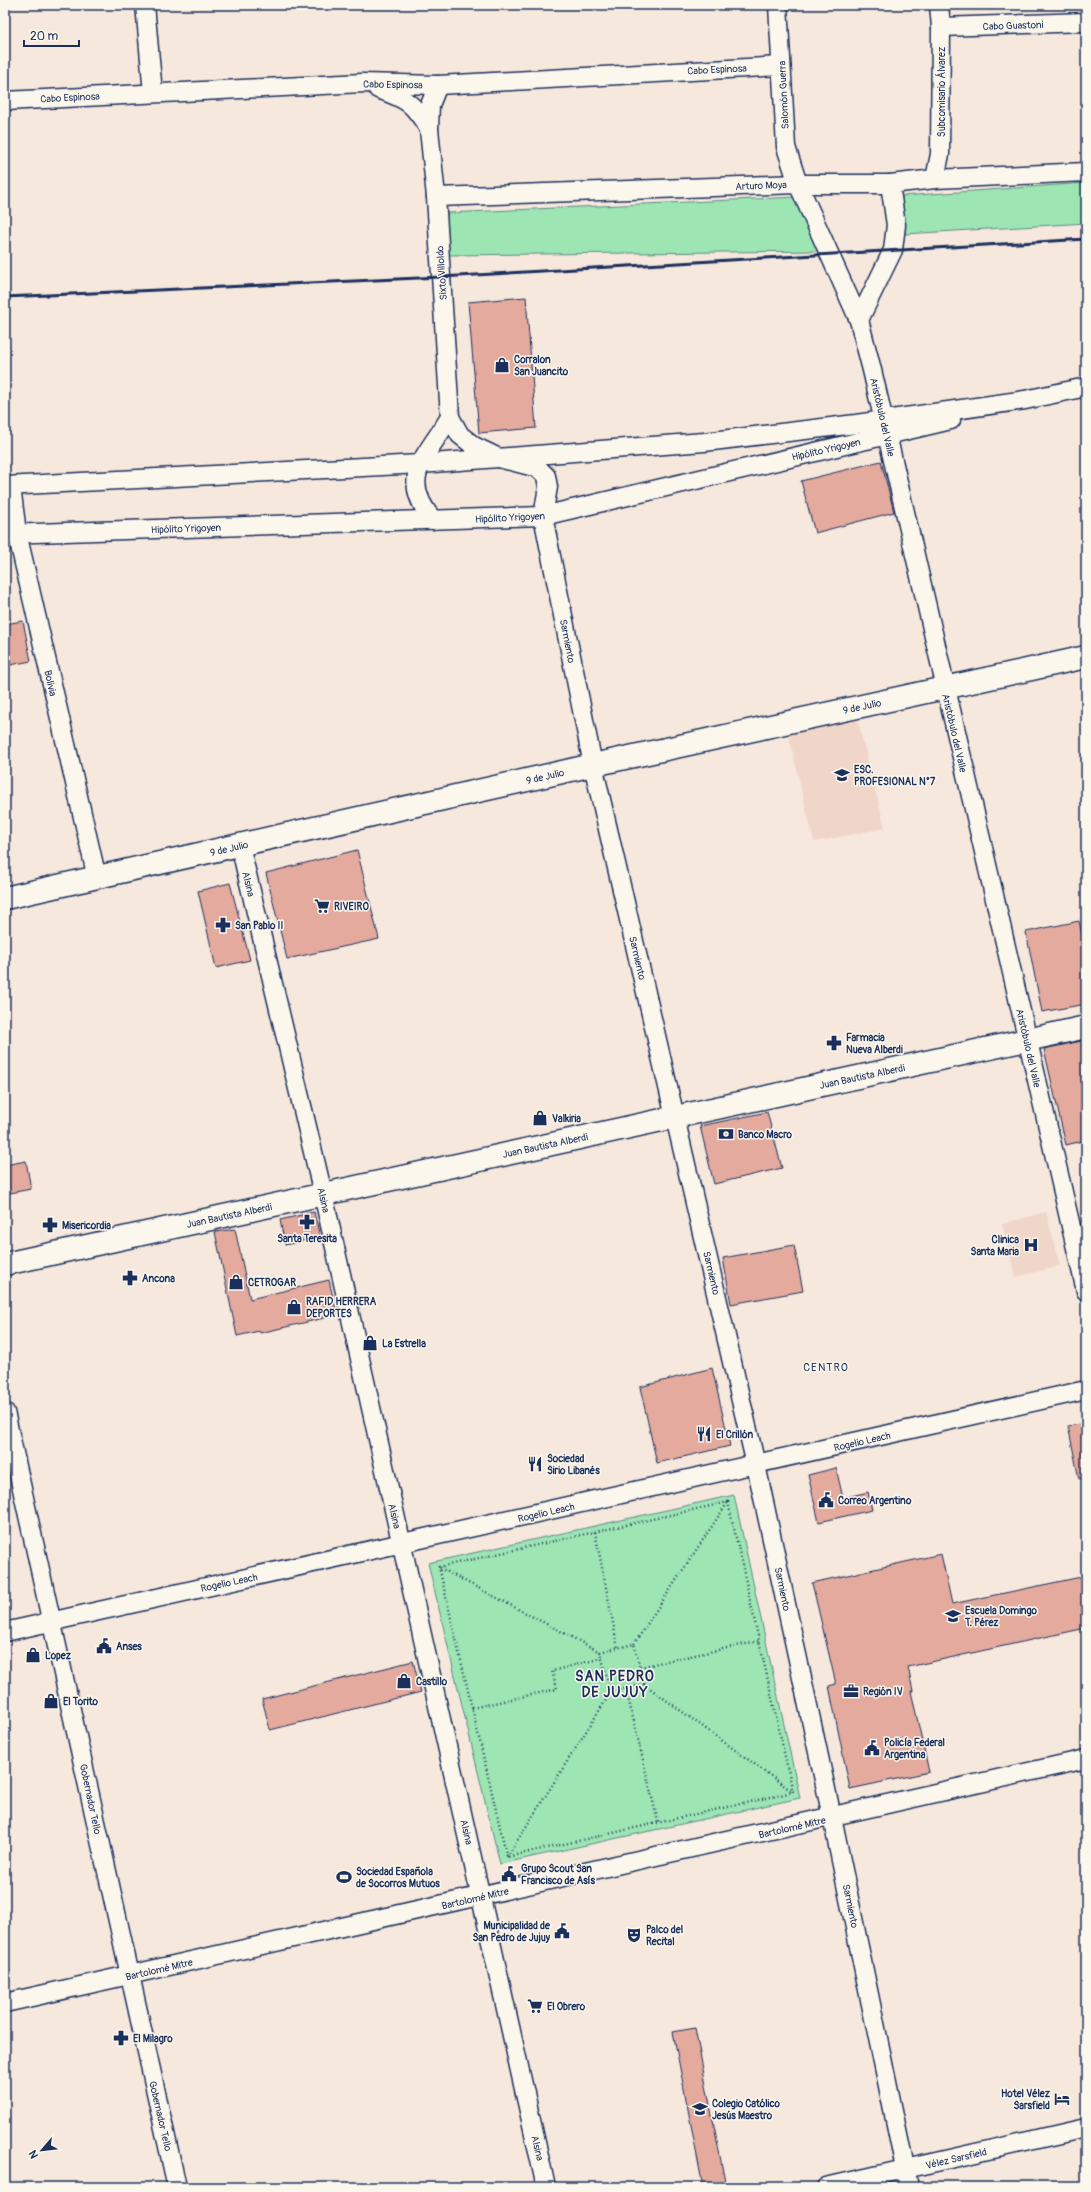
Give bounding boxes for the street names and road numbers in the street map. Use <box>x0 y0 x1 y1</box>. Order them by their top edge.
street label: Cabo Guastoni <box>982 19 1044 33</box>
street label: Subcomisario Álvarez <box>935 47 948 137</box>
street label: Salomón Guerra <box>776 60 792 129</box>
street label: Cabo Espinosa <box>687 62 748 78</box>
street label: Cabo Espinosa <box>363 78 423 92</box>
street label: Cabo Espinosa <box>40 90 101 106</box>
street label: Arturo Moya <box>735 179 787 193</box>
street label: Sixto Villoldo <box>434 245 450 301</box>
street label: Aristóbulo del Valle <box>867 377 897 458</box>
street label: Hipólito Yrigoyen <box>791 436 862 464</box>
street label: Hipólito Yrigoyen <box>475 510 546 526</box>
street label: Hipólito Yrigoyen <box>151 522 222 536</box>
street label: Sarmiento <box>557 618 577 665</box>
street label: Bolivia <box>41 669 59 698</box>
street label: Aristóbulo del Valle <box>939 693 969 774</box>
street label: 9 de Julio <box>842 697 883 717</box>
street label: 9 de Julio <box>525 767 566 787</box>
street label: 9 de Julio <box>209 839 250 859</box>
street label: Alsina <box>239 871 257 898</box>
street label: Sarmiento <box>626 935 648 982</box>
street label: Aristóbulo del Valle <box>1013 1008 1043 1089</box>
street label: Juan Bautista Alberdi <box>818 1062 906 1092</box>
street label: Juan Bautista Alberdi <box>501 1131 589 1161</box>
street label: Alsina <box>314 1187 332 1214</box>
street label: Juan Bautista Alberdi <box>185 1201 273 1231</box>
street label: Sarmiento <box>700 1250 722 1297</box>
street label: Rogelio Leach <box>833 1430 892 1454</box>
street label: Rogelio Leach <box>517 1501 576 1525</box>
street label: Alsina <box>385 1503 403 1530</box>
street label: Sarmiento <box>772 1566 793 1613</box>
street label: Rogelio Leach <box>200 1571 259 1595</box>
street label: Gobernador Tello <box>77 1763 103 1836</box>
street label: Bartolomé Mitre <box>758 1814 827 1842</box>
street label: Alsina <box>457 1819 475 1846</box>
street label: Sarmiento <box>840 1883 861 1930</box>
street label: Bartolomé Mitre <box>441 1885 510 1913</box>
street label: Bartolomé Mitre <box>125 1956 194 1984</box>
street label: Gobernador Tello <box>146 2080 174 2153</box>
street label: Alsina <box>528 2135 546 2162</box>
street label: Vélez Sarsfield <box>924 2146 988 2172</box>

